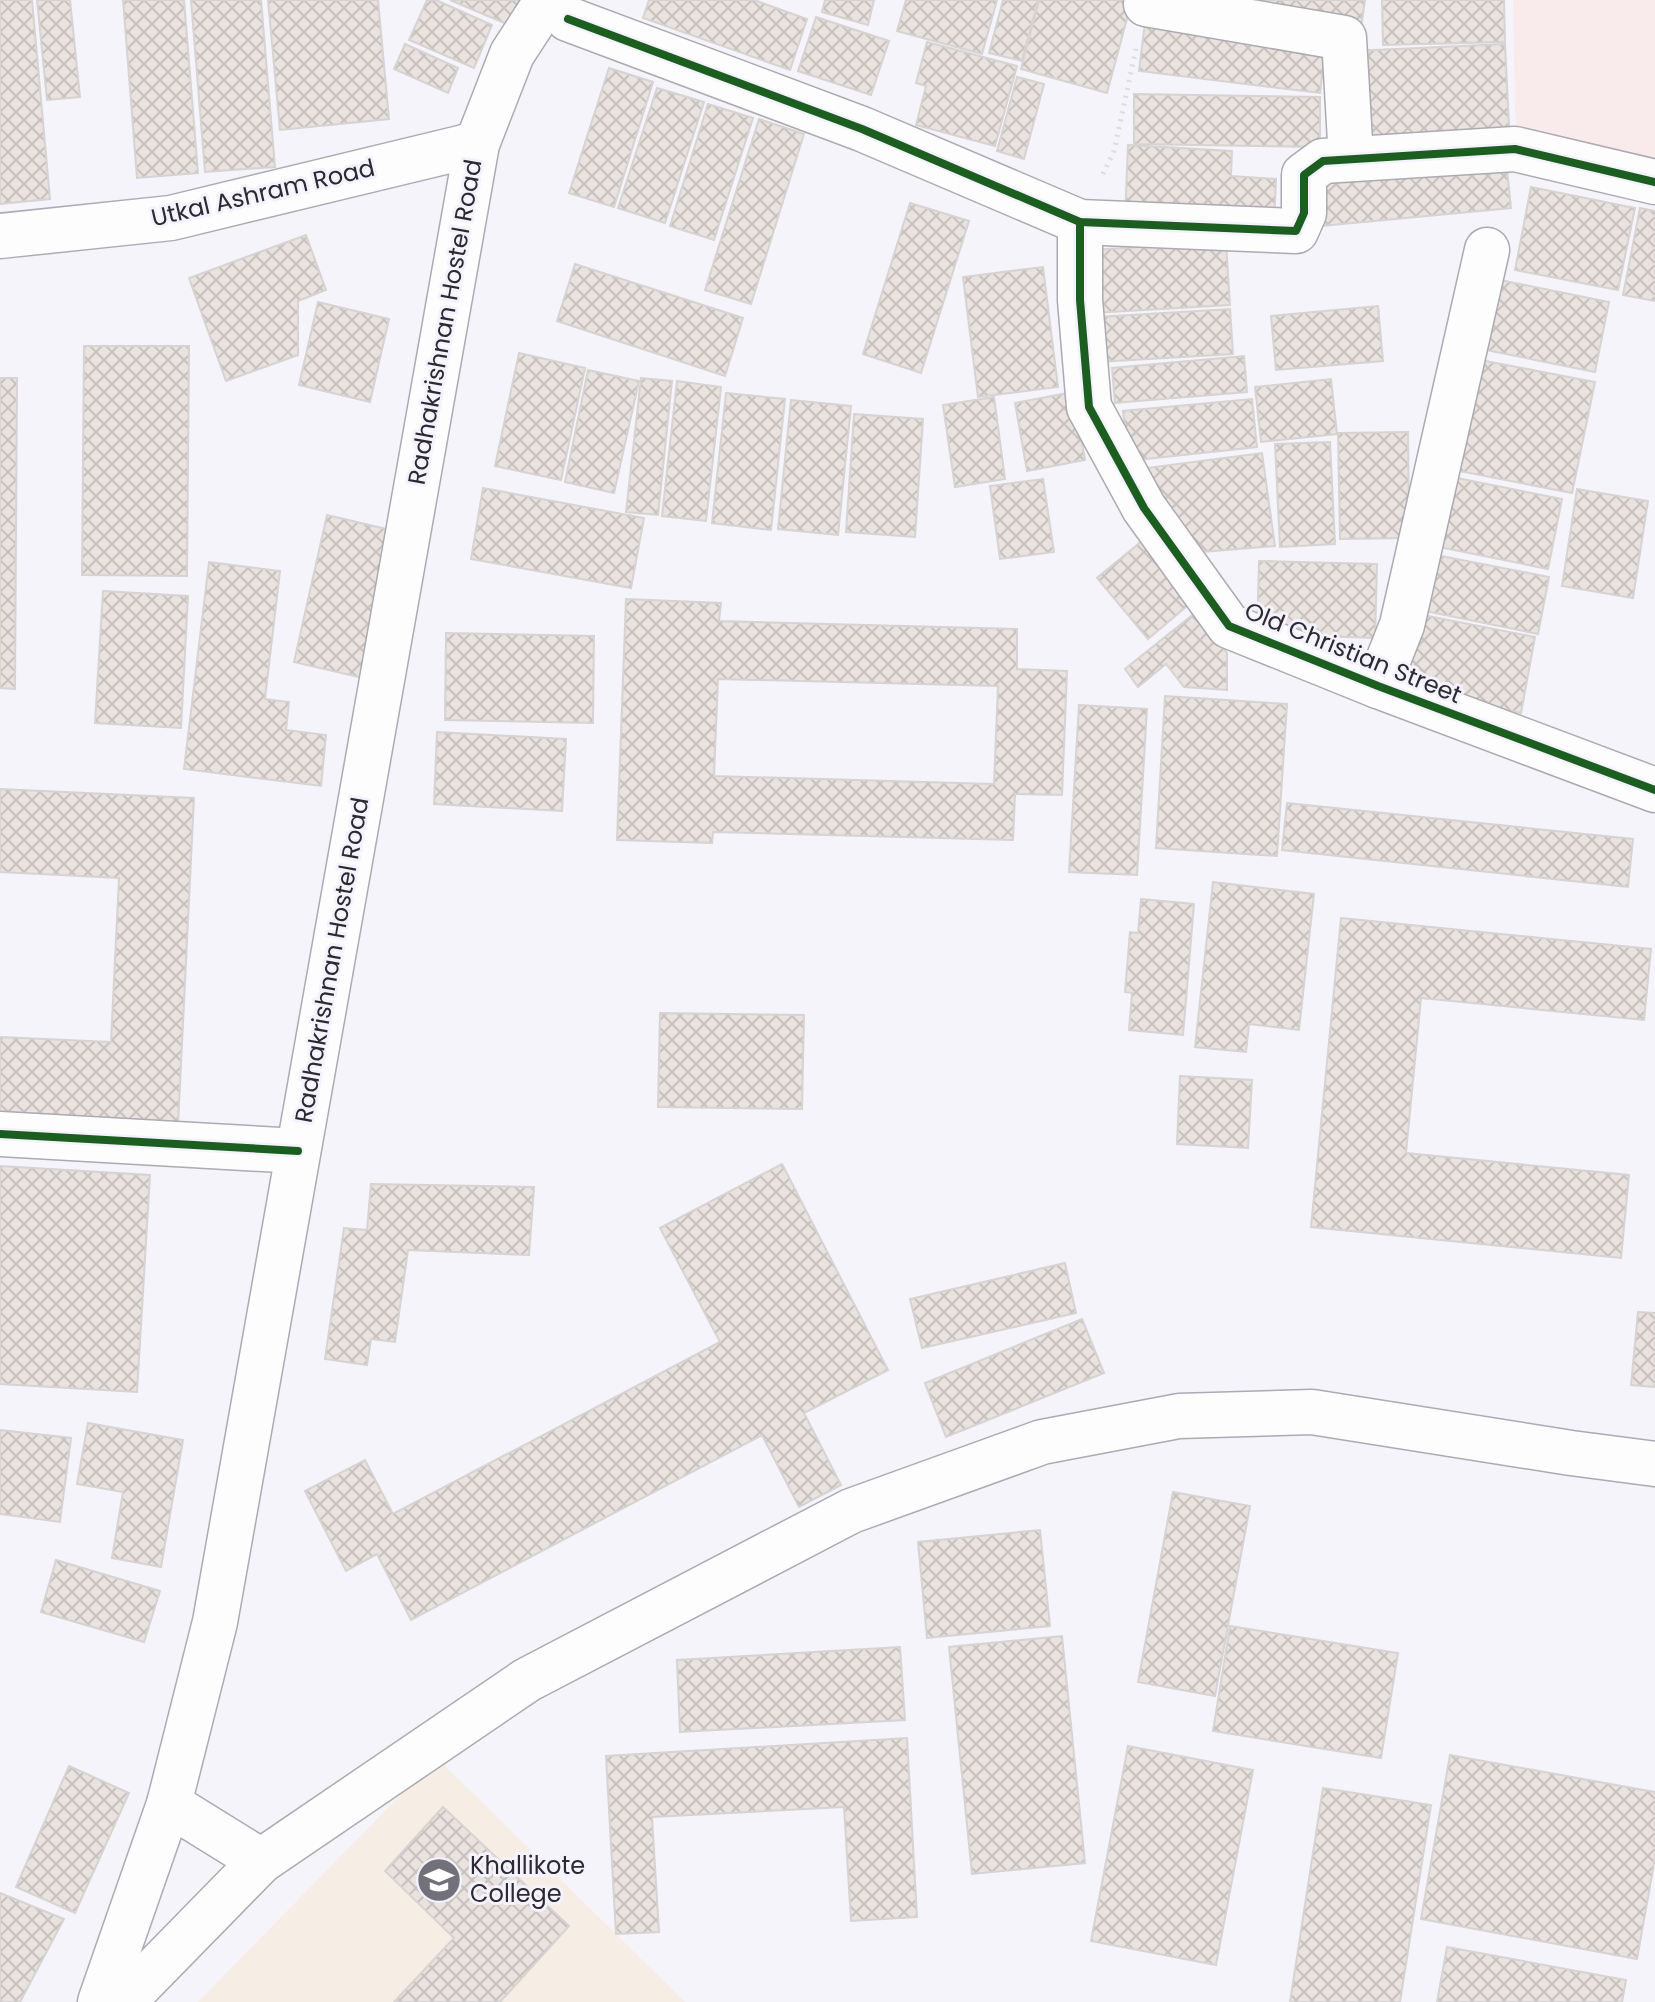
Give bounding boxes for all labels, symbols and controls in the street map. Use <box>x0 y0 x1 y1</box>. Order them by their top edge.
street label: Utkal Ashram Road <box>148 151 378 234</box>
street label: Radhakrishnan Hostel Road <box>400 157 489 487</box>
street label: Old Christian Street <box>1240 594 1467 711</box>
street label: Radhakrishnan Hostel Road <box>287 795 376 1125</box>
place label: Khallikote College <box>470 1849 585 1910</box>
school or university icon: Khallikote College <box>415 1856 463 1904</box>

